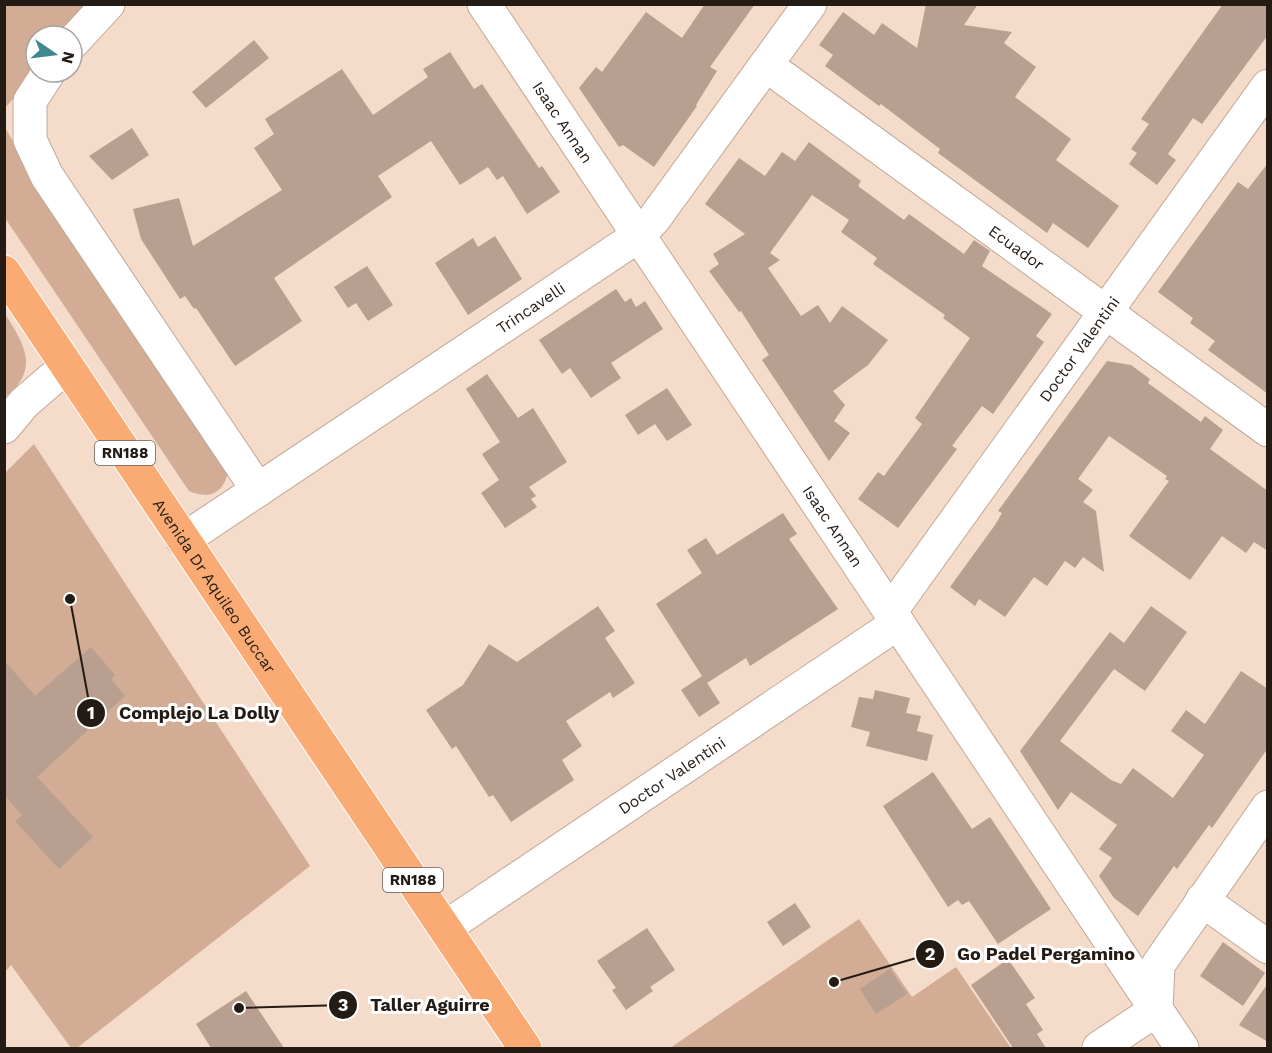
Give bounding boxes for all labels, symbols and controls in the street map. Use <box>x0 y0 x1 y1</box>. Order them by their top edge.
north arrow <box>24 24 84 84</box>
text: N <box>57 49 79 66</box>
street label: Isaac Annan <box>528 78 597 167</box>
street label: Ecuador <box>985 221 1048 274</box>
street label: Trincavelli <box>493 278 569 338</box>
street label: Doctor Valentini <box>1035 293 1124 406</box>
road number: RN188 <box>95 441 155 465</box>
street label: Isaac Annan <box>799 482 867 571</box>
street label: Avenida Dr Aquileo Buccar <box>149 495 280 677</box>
callout: Complejo La Dolly <box>76 695 291 731</box>
text: 1 <box>87 702 95 723</box>
text: Complejo La Dolly <box>119 702 280 723</box>
street label: Doctor Valentini <box>615 733 729 818</box>
road number: RN188 <box>383 868 443 892</box>
callout: Go Padel Pergamino <box>915 936 1147 972</box>
text: 2 <box>925 943 935 964</box>
text: Go Padel Pergamino <box>957 943 1135 964</box>
callout: Taller Aguirre <box>328 987 502 1023</box>
text: 3 <box>338 994 348 1015</box>
text: Taller Aguirre <box>370 994 490 1015</box>

